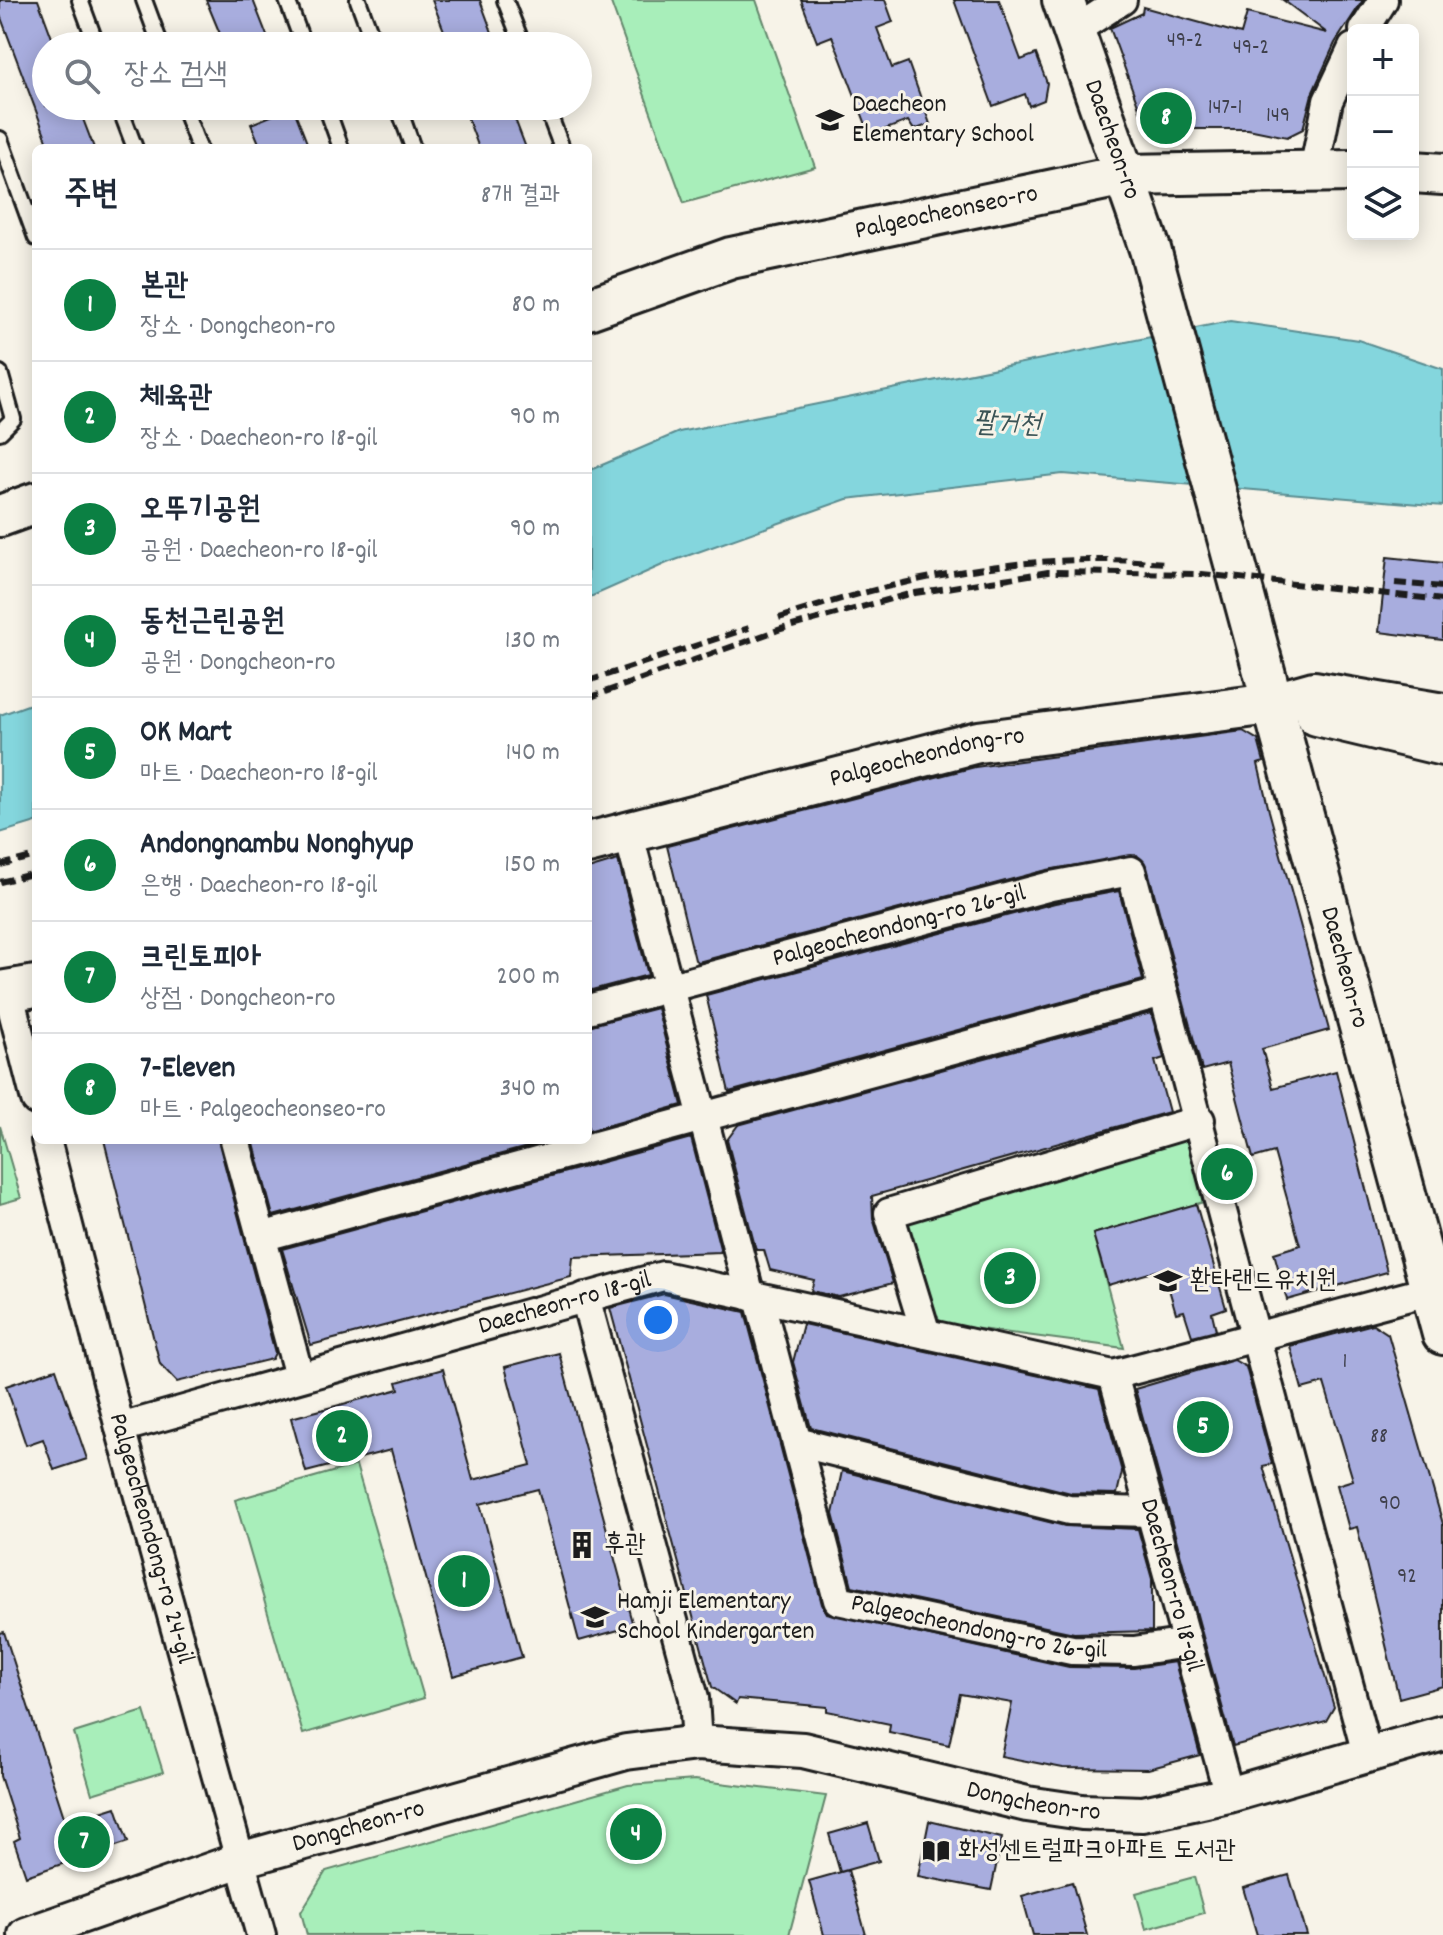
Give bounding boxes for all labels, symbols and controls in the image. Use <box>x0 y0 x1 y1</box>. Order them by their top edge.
map controls <box>1347 24 1419 240</box>
button: + <box>1347 24 1419 96</box>
house number: 49-2 <box>1167 26 1203 57</box>
search box <box>32 32 592 120</box>
house number: 49-2 <box>1233 33 1269 64</box>
icon: search <box>60 54 104 98</box>
text: 장소 검색 <box>124 55 227 98</box>
street label: Daecheon-ro <box>1074 75 1150 205</box>
place label: Daecheon Elementary School <box>852 87 1034 154</box>
pin: 8 <box>1140 88 1192 148</box>
house number: 147-1 <box>1208 93 1242 124</box>
button: − <box>1347 96 1419 168</box>
house number: 149 <box>1266 101 1290 132</box>
school or university icon: Daecheon Elementary School <box>815 105 845 135</box>
button: layers <box>1347 168 1419 240</box>
text: 주변 <box>64 172 119 221</box>
street label: Palgeocheonseo-ro <box>852 175 1041 250</box>
text: 8개 결과 <box>481 178 560 215</box>
text: 본관 <box>140 266 188 309</box>
text: 1 <box>87 287 93 324</box>
text: 80 m <box>512 287 560 324</box>
text: 장소 · Dongcheon-ro <box>140 309 336 346</box>
text: 체육관 <box>140 378 212 421</box>
text: 2 <box>84 399 96 436</box>
text: 90 m <box>510 399 560 436</box>
water label: 팔거천 <box>973 405 1044 447</box>
text: 장소 · Daecheon-ro 18-gil <box>140 421 378 458</box>
text: 오뚜기공원 <box>140 490 261 533</box>
text: 3 <box>84 511 96 548</box>
text: 90 m <box>510 511 560 548</box>
text: 공원 · Daecheon-ro 18-gil <box>140 533 378 570</box>
text: 동천근린공원 <box>140 602 285 645</box>
text: 4 <box>85 623 95 660</box>
text: 130 m <box>505 623 560 660</box>
text: 공원 · Dongcheon-ro <box>140 645 336 682</box>
text: OK Mart <box>140 713 232 756</box>
street label: Palgeocheondong-ro <box>826 718 1027 798</box>
text: 5 <box>84 735 96 772</box>
text: 140 m <box>506 735 560 772</box>
text: 마트 · Daecheon-ro 18-gil <box>140 756 378 793</box>
text: Andongnambu Nonghyup <box>140 825 414 868</box>
text: 6 <box>84 847 96 884</box>
text: 150 m <box>504 847 560 884</box>
text: 은행 · Daecheon-ro 18-gil <box>140 868 378 905</box>
street label: Palgeocheondong-ro 26-gil <box>768 875 1030 978</box>
street label: Daecheon-ro <box>1310 903 1378 1032</box>
text: 크린토피아 <box>140 938 261 981</box>
text: 7 <box>85 959 95 996</box>
text: 200 m <box>496 959 560 996</box>
text: 상점 · Dongcheon-ro <box>140 981 336 1018</box>
text: 7-Eleven <box>140 1049 235 1092</box>
text: 8 <box>85 1071 95 1108</box>
text: 340 m <box>500 1071 560 1108</box>
text: 마트 · Palgeocheonseo-ro <box>140 1092 386 1129</box>
pin: 6 <box>1201 1144 1253 1204</box>
pin: 3 <box>984 1248 1036 1308</box>
street label: Daecheon-ro 18-gil <box>474 1262 656 1345</box>
place label: 환타랜드유치원 <box>1190 1263 1336 1300</box>
school or university icon: 환타랜드유치원 <box>1153 1266 1183 1296</box>
your location <box>638 1300 678 1340</box>
house number: 1 <box>1343 1347 1347 1378</box>
pin: 5 <box>1177 1397 1229 1457</box>
pin: 2 <box>316 1406 368 1466</box>
street label: Palgeocheondong-ro 24-gil <box>98 1409 203 1668</box>
house number: 88 <box>1370 1422 1388 1453</box>
house number: 90 <box>1379 1489 1401 1520</box>
street label: Daecheon-ro 18-gil <box>1130 1494 1213 1676</box>
place label: 후관 <box>604 1527 646 1564</box>
building icon: 후관 <box>567 1530 597 1560</box>
pin: 1 <box>438 1551 490 1611</box>
house number: 92 <box>1397 1562 1417 1593</box>
place label: Hamji Elementary School Kindergarten <box>617 1584 814 1651</box>
street label: Palgeocheondong-ro 26-gil <box>847 1585 1107 1669</box>
school or university icon: Hamji Elementary School Kindergarten <box>580 1602 610 1632</box>
street label: Dongcheon-ro <box>963 1772 1101 1831</box>
street label: Dongcheon-ro <box>288 1791 429 1863</box>
pin: 4 <box>610 1804 662 1864</box>
pin: 7 <box>58 1812 110 1872</box>
place label: 화성센트럴파크아파트 도서관 <box>958 1833 1236 1870</box>
library icon: 화성센트럴파크아파트 도서관 <box>921 1836 951 1866</box>

